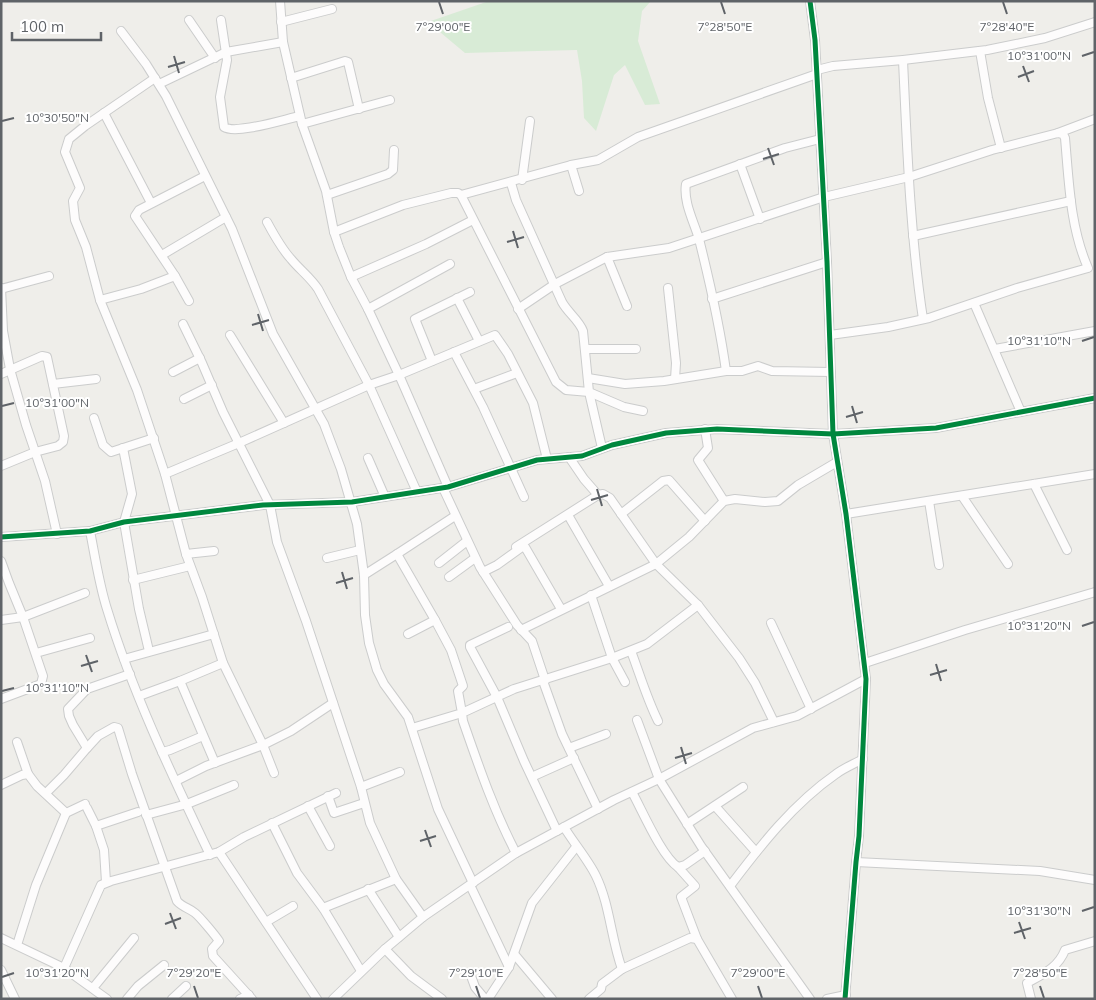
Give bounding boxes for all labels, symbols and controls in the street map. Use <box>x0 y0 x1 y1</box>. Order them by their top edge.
scale bar <box>12 10 101 42</box>
text: 100 m <box>20 17 64 36</box>
text: 7°29'00"E <box>416 19 470 34</box>
text: 7°28'50"E <box>698 19 752 34</box>
text: 7°28'40"E <box>980 19 1034 34</box>
text: 10°31'00"N <box>1007 48 1071 63</box>
text: 10°30'50"N <box>25 110 89 125</box>
text: 10°31'10"N <box>1007 333 1071 348</box>
text: 10°31'00"N <box>25 395 89 410</box>
text: 10°31'20"N <box>1007 618 1071 633</box>
text: 10°31'10"N <box>25 680 89 695</box>
text: 10°31'30"N <box>1007 903 1071 918</box>
text: 10°31'20"N <box>25 965 89 980</box>
text: 7°29'20"E <box>167 965 221 980</box>
text: 7°29'10"E <box>449 965 503 980</box>
text: 7°29'00"E <box>731 965 785 980</box>
text: 7°28'50"E <box>1013 965 1067 980</box>

